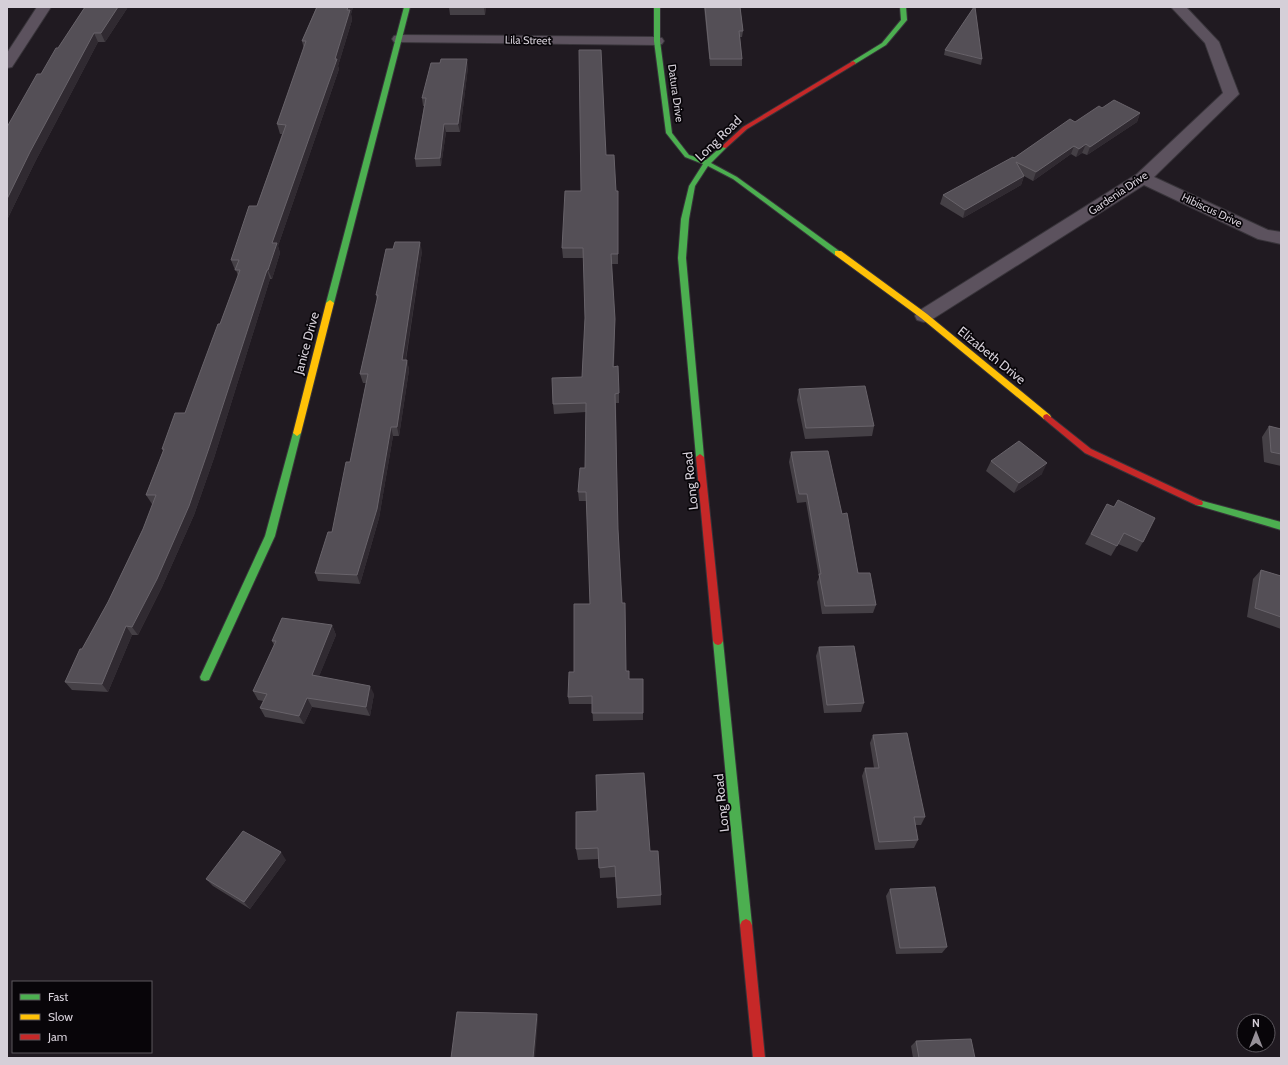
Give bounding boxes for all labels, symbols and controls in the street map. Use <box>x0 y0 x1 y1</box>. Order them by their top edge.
street label: Lila Street <box>505 33 552 47</box>
street label: Datura Drive <box>665 63 687 123</box>
street label: Long Road <box>691 112 745 164</box>
street label: Gardenia Drive <box>1086 168 1151 218</box>
street label: Hibiscus Drive <box>1179 190 1245 230</box>
street label: Janice Drive <box>290 310 322 377</box>
street label: Elizabeth Drive <box>955 323 1029 387</box>
street label: Long Road <box>679 451 701 511</box>
street label: Long Road <box>710 773 732 833</box>
legend <box>12 981 152 1053</box>
text: Fast <box>48 989 68 1004</box>
text: Slow <box>48 1009 73 1024</box>
north arrow <box>1236 1013 1276 1053</box>
text: N <box>1252 1016 1260 1030</box>
text: Jam <box>47 1029 67 1044</box>

